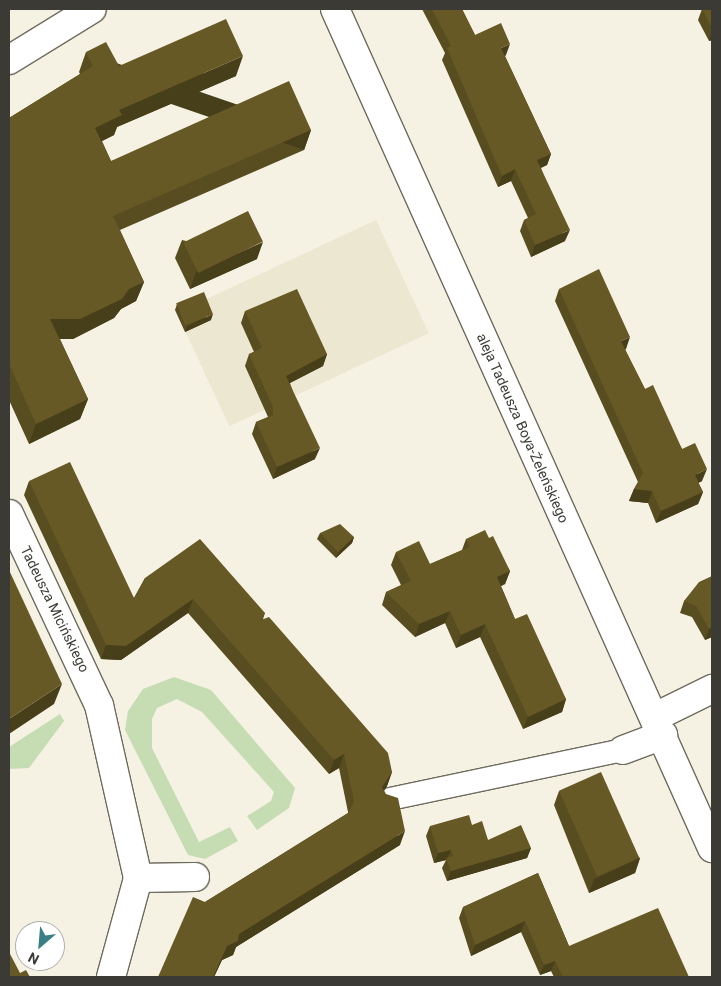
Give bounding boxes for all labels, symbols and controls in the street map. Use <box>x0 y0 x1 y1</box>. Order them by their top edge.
street label: aleja Tadeusza Boya-Żeleńskiego <box>473 330 573 526</box>
street label: Tadeusza Micińskiego <box>17 543 93 675</box>
north arrow <box>15 921 65 971</box>
text: N <box>26 949 42 968</box>

